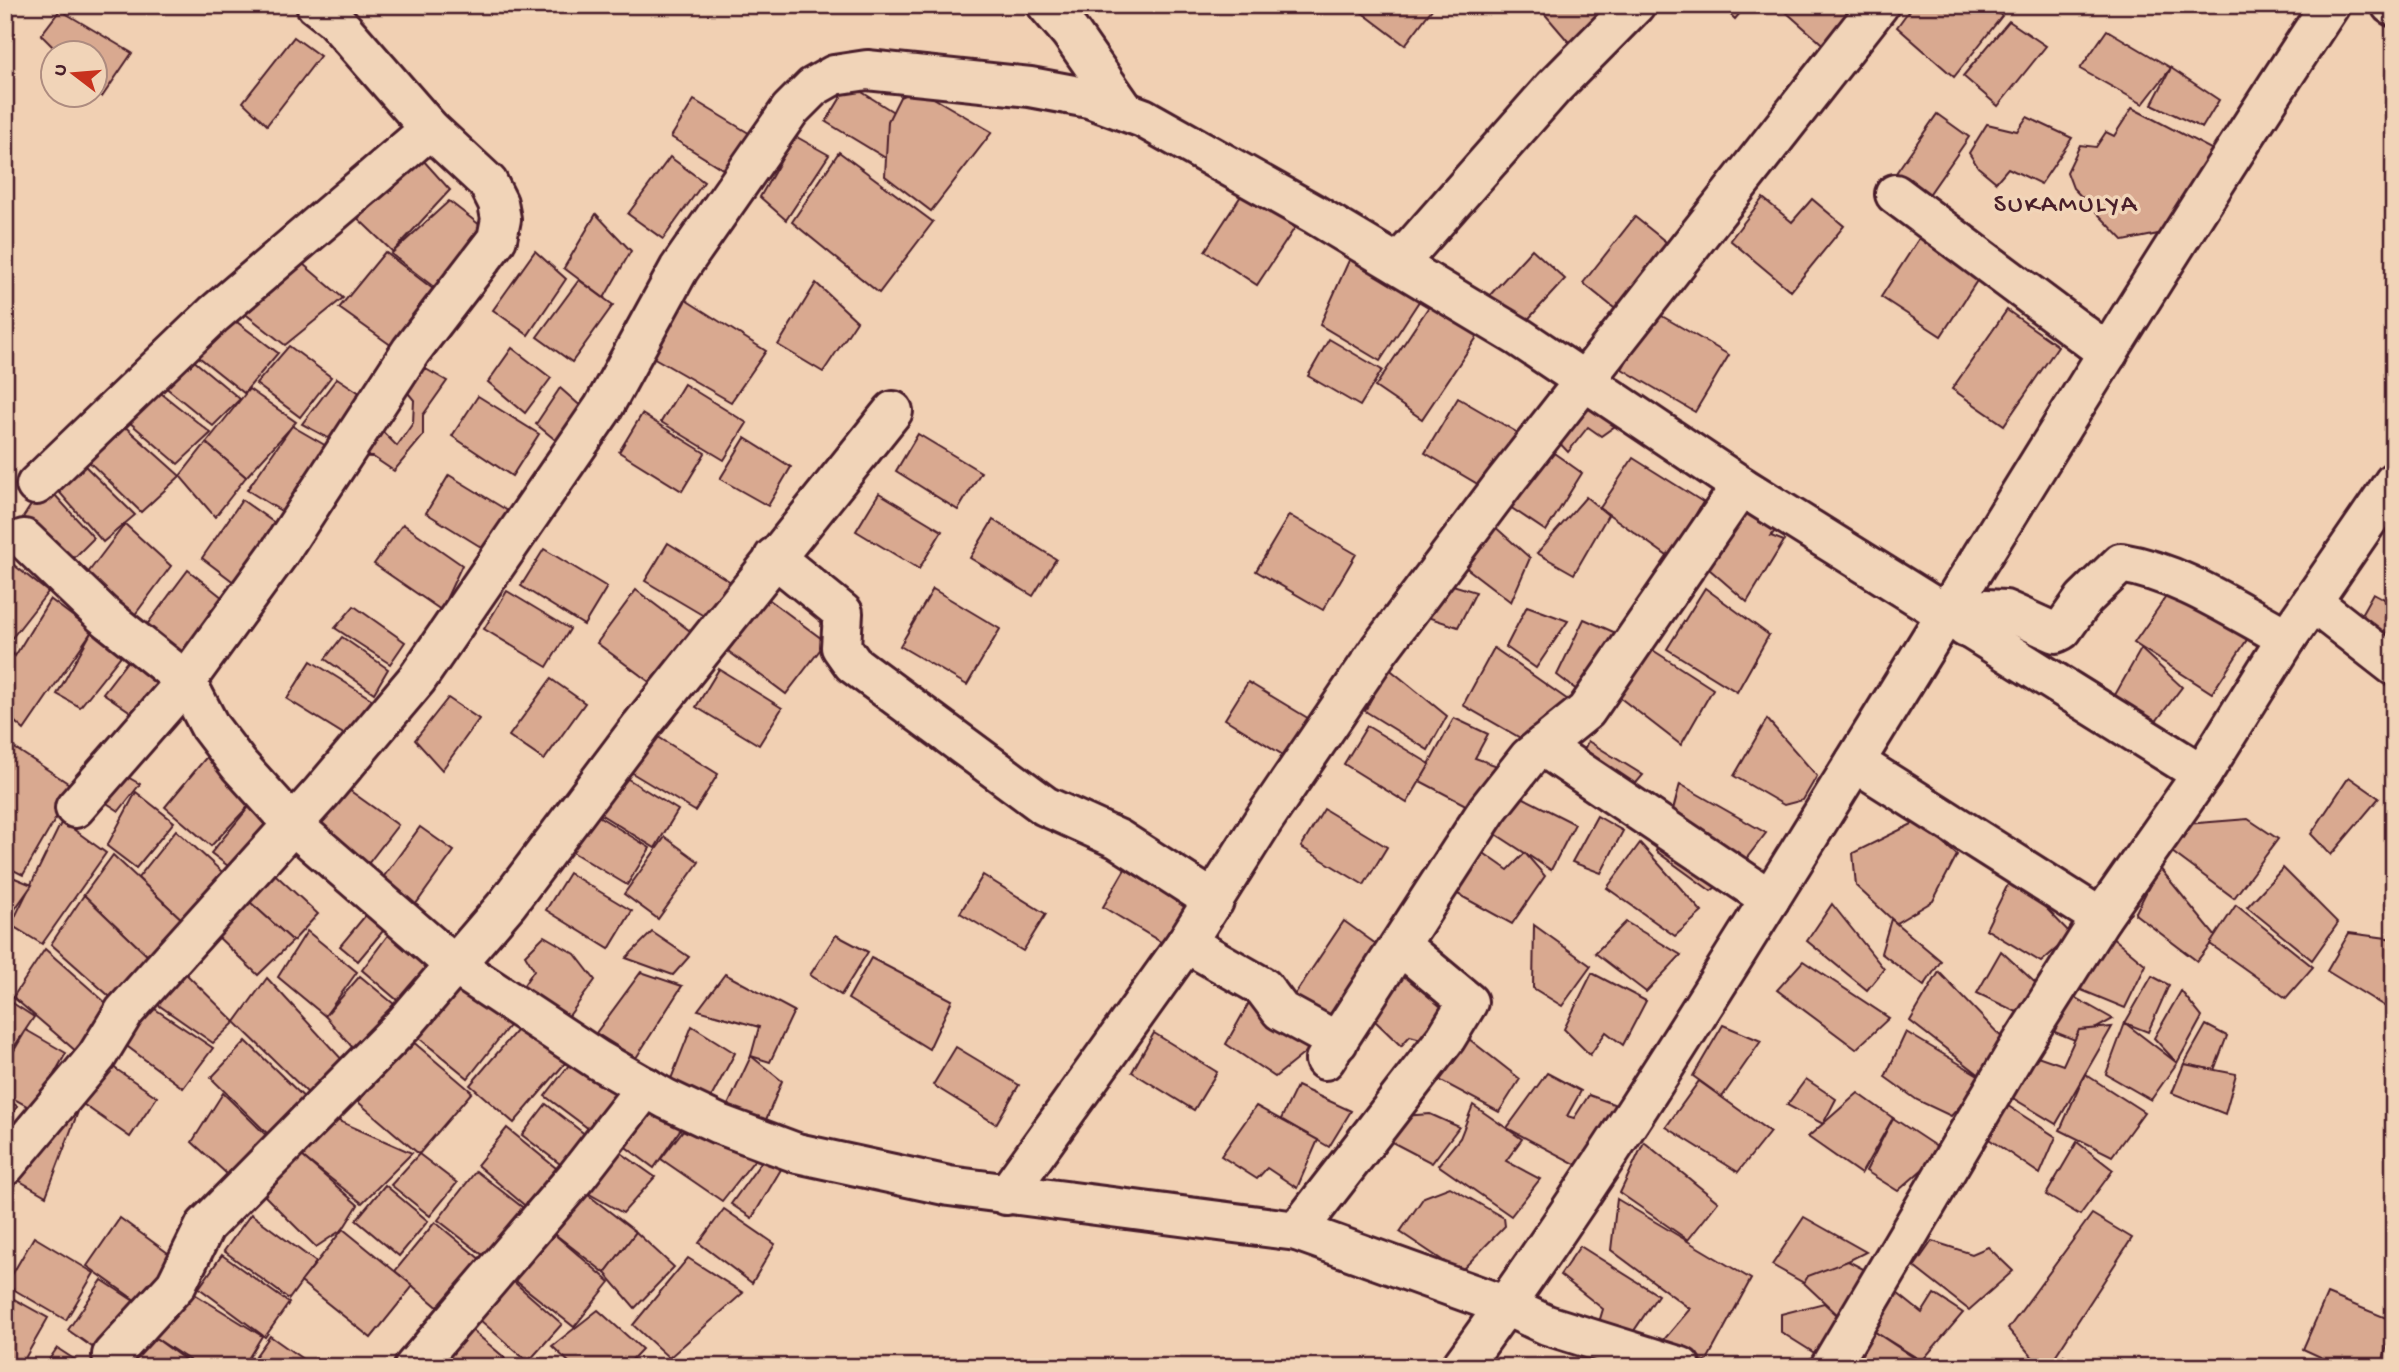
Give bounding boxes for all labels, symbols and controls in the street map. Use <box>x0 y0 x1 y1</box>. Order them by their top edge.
north arrow <box>38 38 108 108</box>
text: U <box>48 62 74 79</box>
district label: SUKAMULYA <box>1994 191 2138 222</box>

